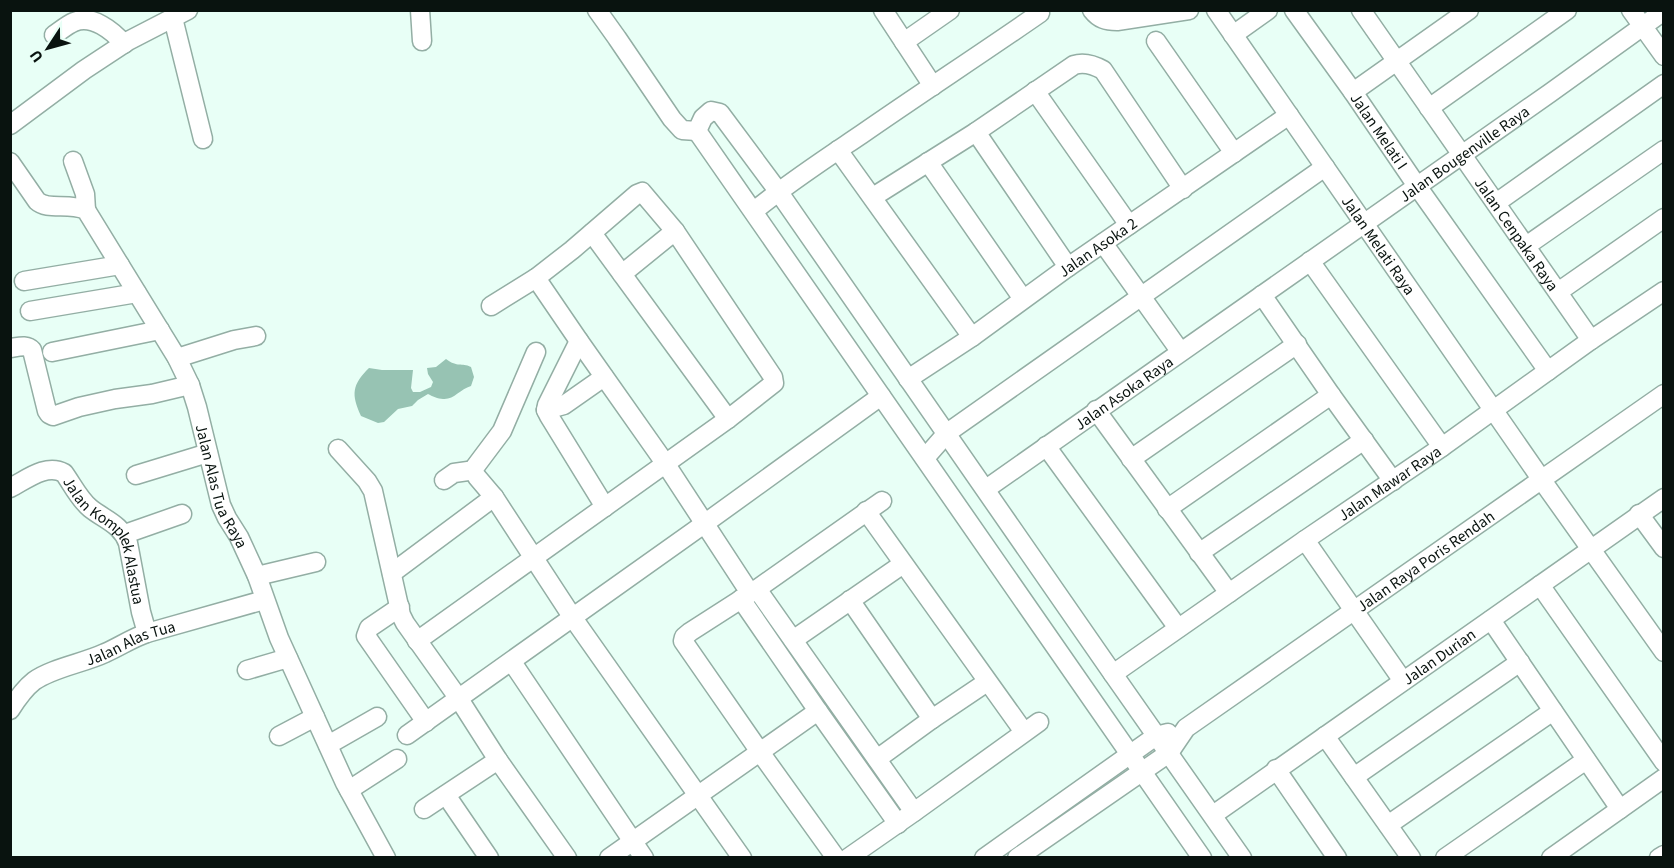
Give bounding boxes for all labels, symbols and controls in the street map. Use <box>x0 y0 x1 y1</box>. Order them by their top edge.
north arrow <box>18 18 78 78</box>
text: U <box>25 45 49 67</box>
street label: Jalan Melati I <box>1345 89 1413 174</box>
street label: Jalan Bougenville Raya <box>1395 101 1534 208</box>
street label: Jalan Cenpaka Raya <box>1469 173 1564 296</box>
street label: Jalan Melati Raya <box>1336 192 1420 300</box>
street label: Jalan Asoka 2 <box>1054 213 1142 283</box>
street label: Jalan Asoka Raya <box>1070 351 1178 436</box>
street label: Jalan Alas Tua Raya <box>190 422 253 552</box>
street label: Jalan Mawar Raya <box>1334 441 1446 526</box>
street label: Jalan Komplek Alastua <box>57 473 149 606</box>
street label: Jalan Raya Poris Rendah <box>1353 506 1499 617</box>
street label: Jalan Alas Tua <box>83 616 178 672</box>
street label: Jalan Durian <box>1398 624 1480 690</box>

